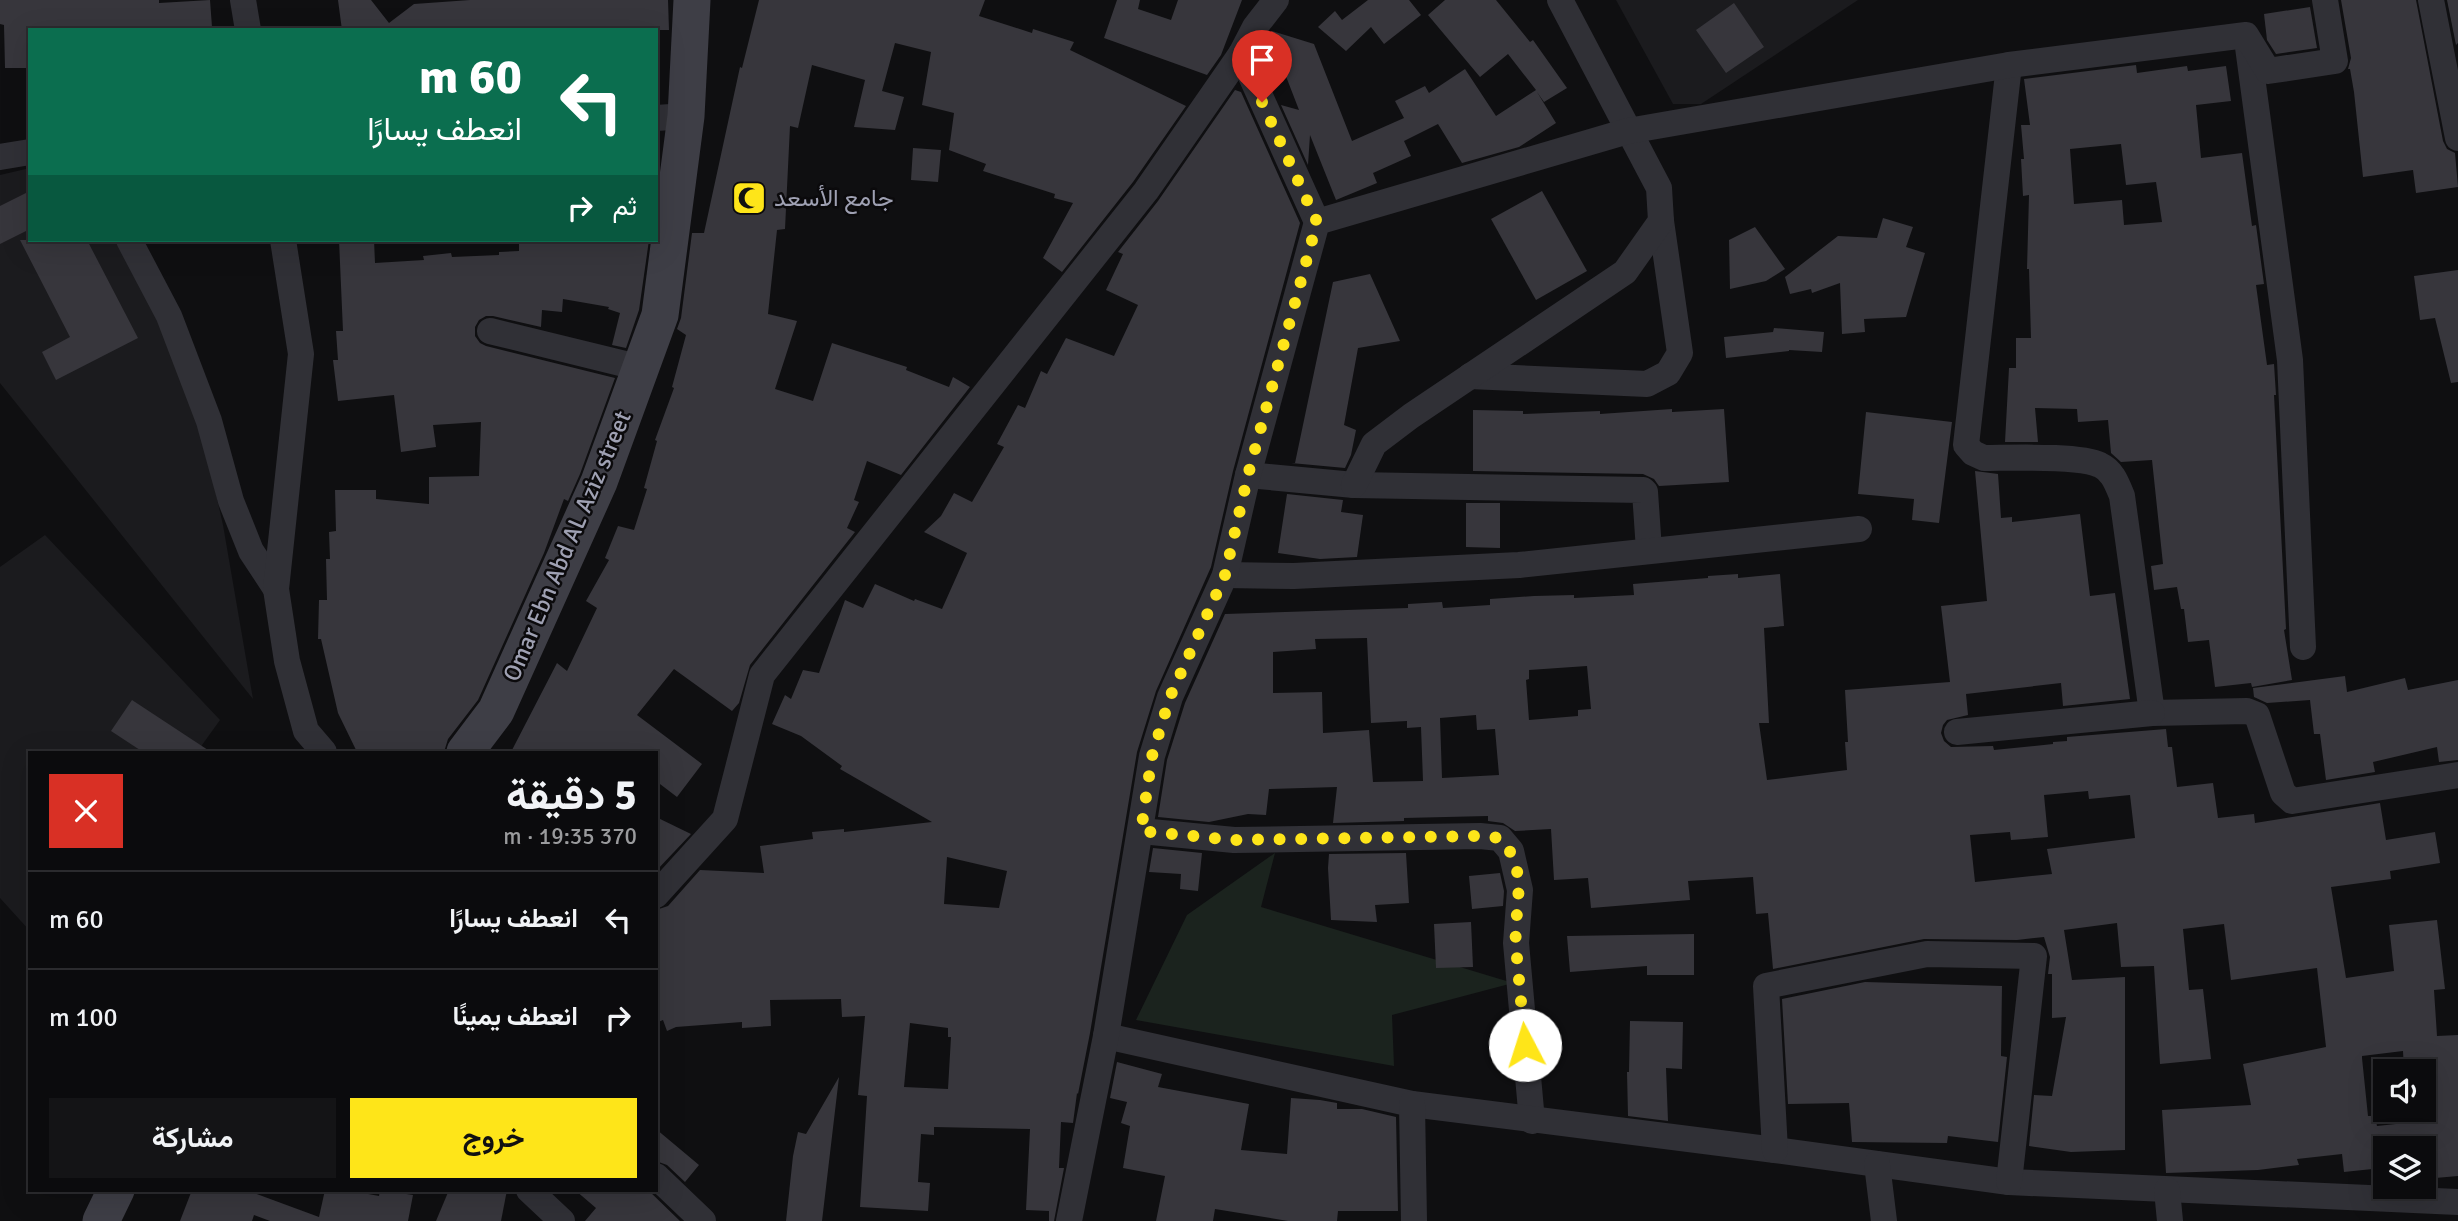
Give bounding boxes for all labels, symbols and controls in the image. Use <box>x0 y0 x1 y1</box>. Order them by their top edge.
pin <box>1232 30 1292 102</box>
icon: arrive <box>1243 41 1281 79</box>
text: 60 m <box>419 47 522 107</box>
icon: left <box>546 56 637 147</box>
text: انعطف يسارًا <box>367 110 522 149</box>
mosque icon: جامع الأسعد <box>730 179 768 217</box>
place label: جامع الأسعد <box>774 183 893 215</box>
icon: right <box>561 189 599 227</box>
text: ثم <box>613 191 637 223</box>
street label: Omar Ebn Abd AL Aziz street <box>496 406 638 686</box>
text: 5 دقيقة <box>506 770 637 821</box>
button: close <box>49 774 123 848</box>
text: 370 m · 19:35 <box>503 822 637 851</box>
icon: left <box>599 901 637 939</box>
text: انعطف يسارًا <box>449 903 578 935</box>
text: 60 m <box>49 904 104 936</box>
icon: right <box>599 999 637 1037</box>
text: انعطف يمينًا <box>452 1001 578 1033</box>
text: 100 m <box>49 1002 118 1034</box>
position arrow <box>1488 1008 1562 1082</box>
map controls <box>2373 1059 2436 1199</box>
button: sound <box>2373 1059 2436 1122</box>
button: مشاركة <box>49 1098 336 1178</box>
button: خروج <box>350 1098 637 1178</box>
button: layers <box>2373 1136 2436 1199</box>

